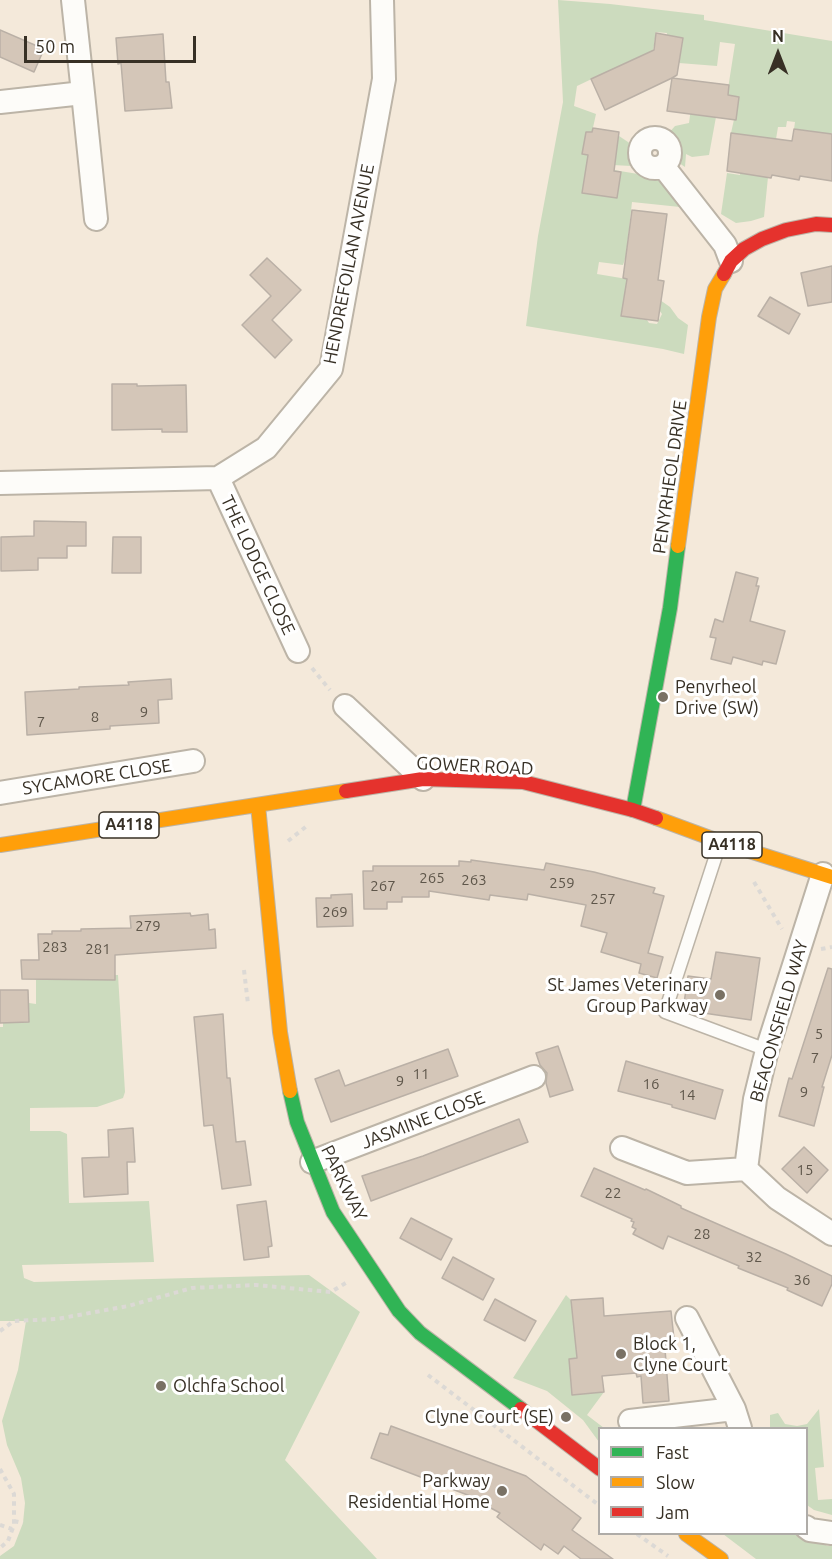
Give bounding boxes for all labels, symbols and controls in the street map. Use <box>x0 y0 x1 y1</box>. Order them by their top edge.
scale bar <box>27 24 200 62</box>
north arrow <box>748 24 808 84</box>
text: N <box>772 27 784 45</box>
text: 50 m <box>35 36 75 56</box>
street label: HENDREFOILAN AVENUE <box>319 162 379 366</box>
street label: PENYRHEOL DRIVE <box>649 399 691 555</box>
street label: THE LODGE CLOSE <box>216 492 300 638</box>
place label: Penyrheol Drive (SW) <box>675 676 759 718</box>
marker: Penyrheol Drive (SW) <box>656 690 670 704</box>
house number: 9 <box>140 703 148 721</box>
house number: 8 <box>91 708 99 726</box>
house number: 7 <box>37 713 45 731</box>
street label: GOWER ROAD <box>416 752 534 780</box>
street label: SYCAMORE CLOSE <box>21 755 173 799</box>
road number: A4118 <box>99 812 159 838</box>
road number: A4118 <box>702 832 762 858</box>
house number: 265 <box>419 869 445 887</box>
house number: 263 <box>461 871 487 889</box>
house number: 259 <box>549 874 575 892</box>
house number: 267 <box>370 877 396 895</box>
house number: 257 <box>590 890 616 908</box>
house number: 269 <box>322 903 348 921</box>
house number: 279 <box>135 917 161 935</box>
street label: BEACONSFIELD WAY <box>745 937 813 1105</box>
house number: 283 <box>42 938 68 956</box>
house number: 281 <box>85 940 111 958</box>
place label: St James Veterinary Group Parkway <box>548 974 708 1016</box>
marker: St James Veterinary Group Parkway <box>713 988 727 1002</box>
house number: 5 <box>815 1025 823 1043</box>
house number: 7 <box>811 1049 819 1067</box>
house number: 11 <box>413 1065 429 1083</box>
house number: 9 <box>396 1072 404 1090</box>
house number: 16 <box>643 1075 659 1093</box>
house number: 9 <box>800 1083 808 1101</box>
house number: 14 <box>679 1086 695 1104</box>
street label: JASMINE CLOSE <box>358 1087 488 1153</box>
street label: PARKWAY <box>316 1142 372 1224</box>
house number: 15 <box>797 1161 813 1179</box>
house number: 22 <box>605 1184 621 1202</box>
house number: 28 <box>694 1225 710 1243</box>
house number: 32 <box>746 1248 762 1266</box>
house number: 36 <box>794 1271 810 1289</box>
place label: Block 1, Clyne Court <box>633 1333 727 1376</box>
marker: Block 1, Clyne Court <box>614 1347 628 1361</box>
place label: Olchfa School <box>173 1375 284 1397</box>
marker: Olchfa School <box>154 1379 168 1393</box>
place label: Clyne Court (SE) <box>425 1406 554 1428</box>
marker: Clyne Court (SE) <box>559 1410 573 1424</box>
legend <box>598 1427 808 1535</box>
text: Fast <box>656 1442 689 1462</box>
place label: Parkway Residential Home <box>348 1470 490 1512</box>
text: Slow <box>656 1472 695 1492</box>
marker: Parkway Residential Home <box>495 1484 509 1498</box>
text: Jam <box>656 1502 690 1522</box>

